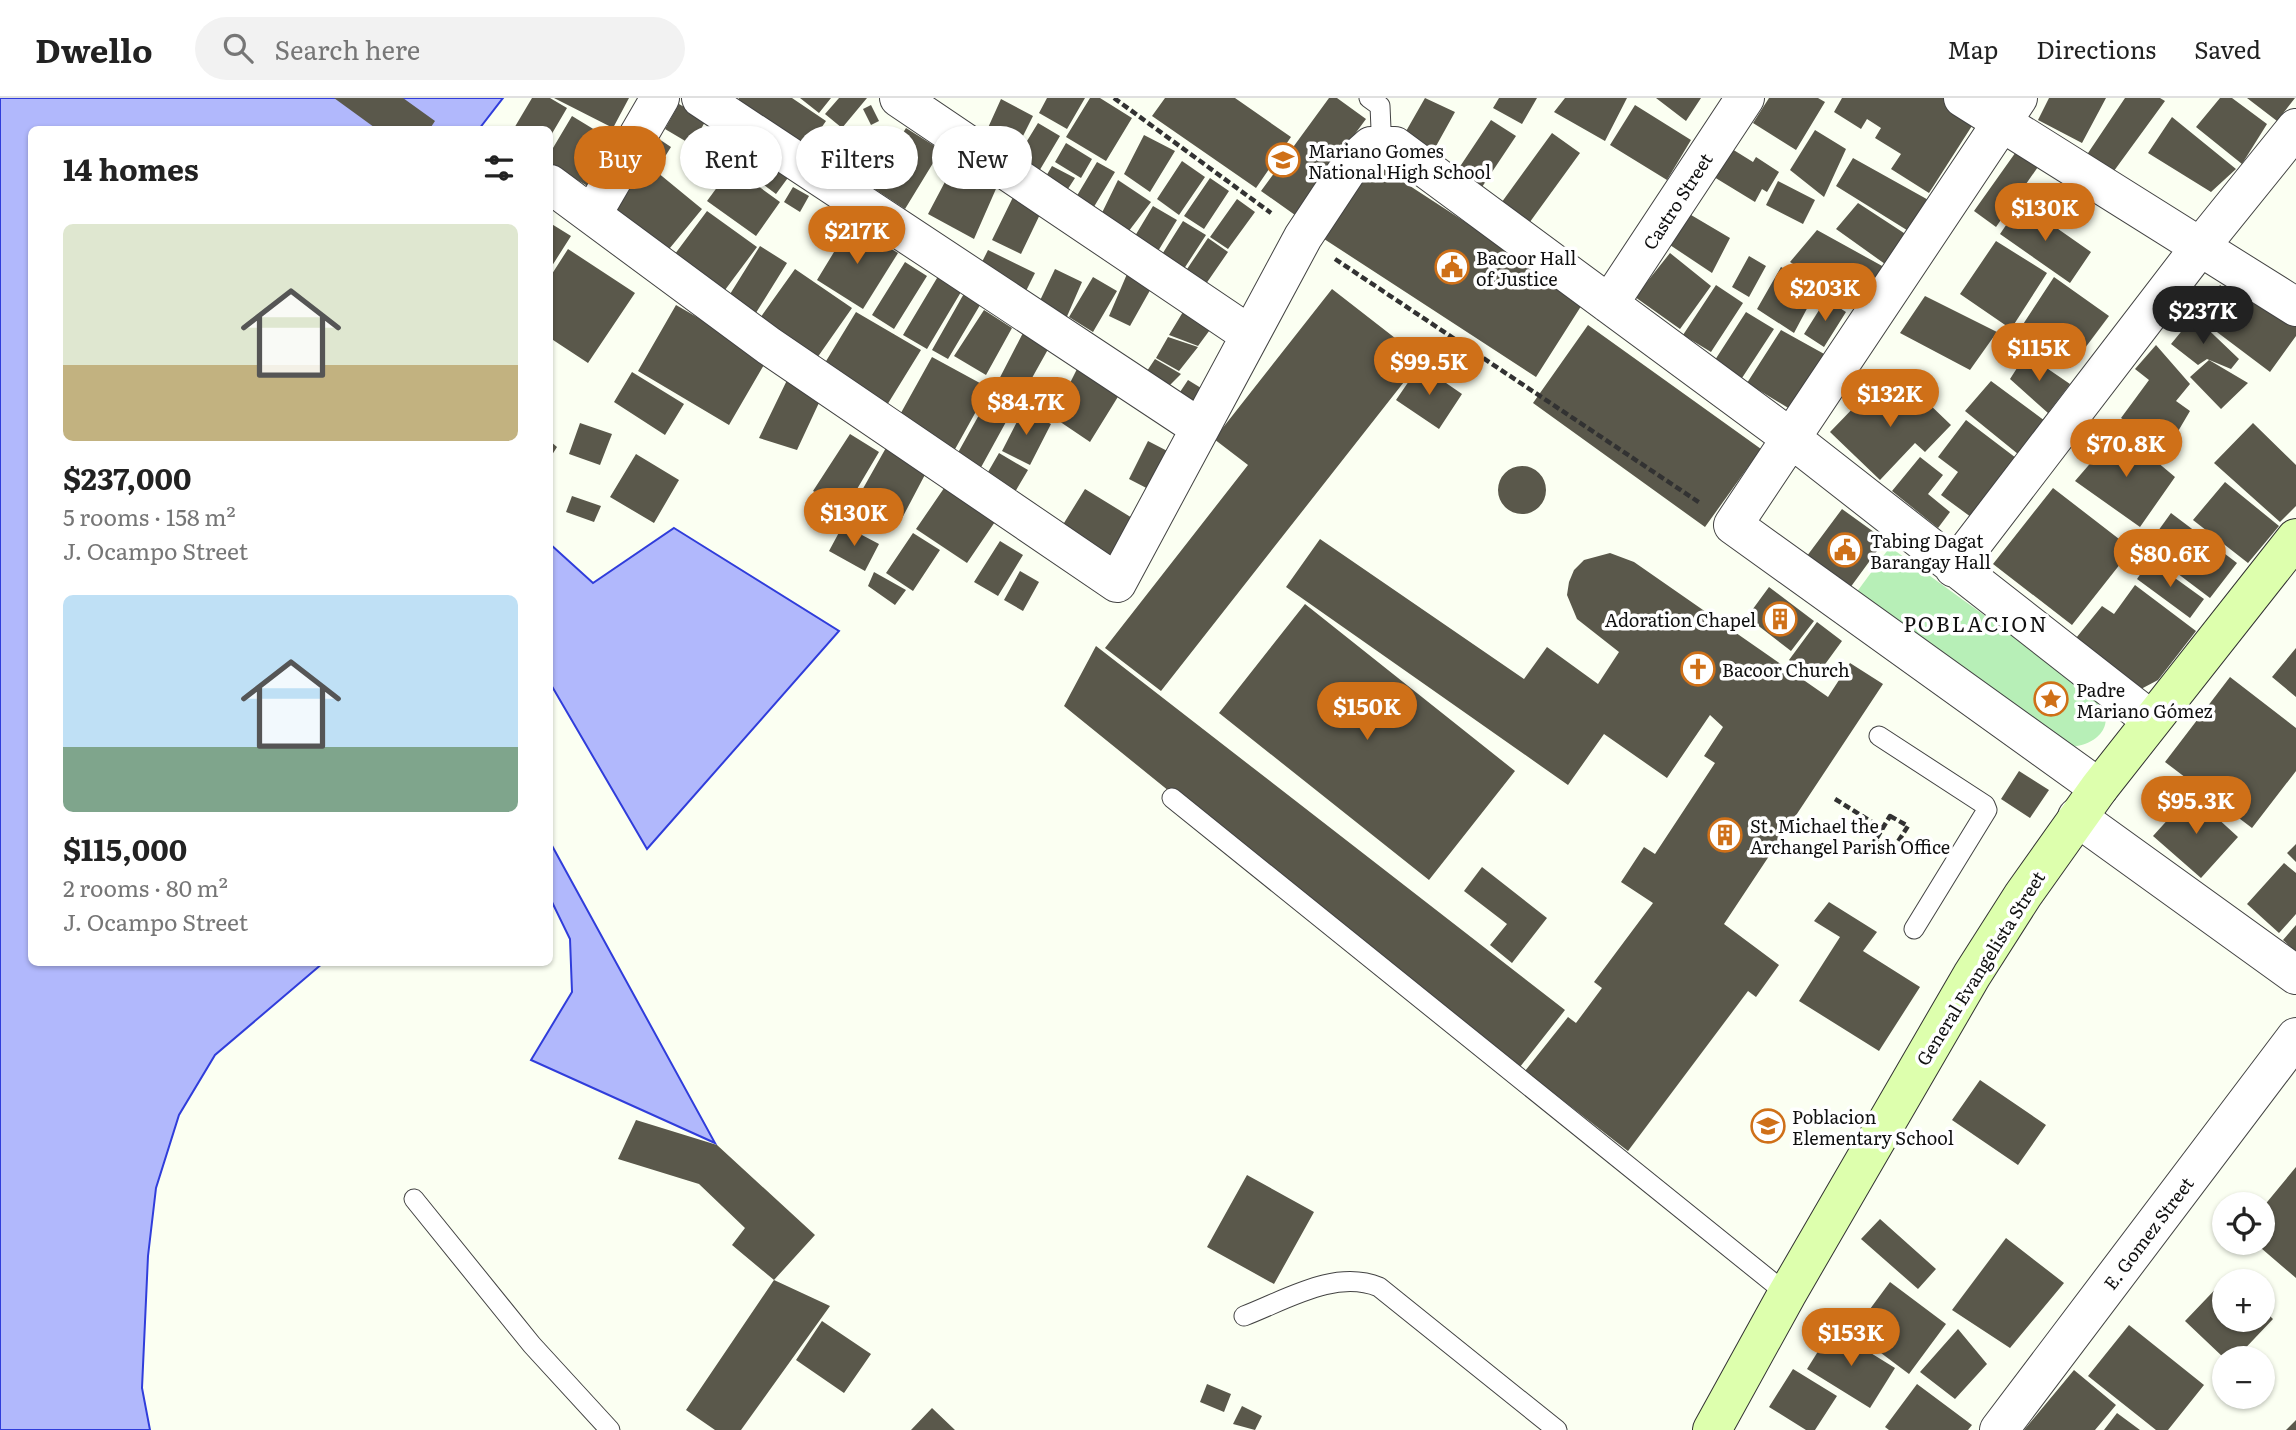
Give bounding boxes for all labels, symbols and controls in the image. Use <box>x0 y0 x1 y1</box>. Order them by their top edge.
search box <box>195 17 685 80</box>
text: Dwello <box>35 24 153 73</box>
icon: search <box>219 29 257 67</box>
text: Search here <box>275 29 420 68</box>
text: Map <box>1947 31 1998 66</box>
text: Directions <box>2036 31 2156 66</box>
text: Saved <box>2194 31 2261 66</box>
chip: Buy <box>574 126 666 189</box>
chip: Rent <box>680 126 782 189</box>
chip: Filters <box>796 126 918 189</box>
chip: New <box>932 126 1032 189</box>
place label: Mariano Gomes National High School <box>1308 137 1491 185</box>
school or university icon: Mariano Gomes National High School <box>1264 141 1302 179</box>
text: 14 homes <box>63 146 199 190</box>
street label: Castro Street <box>1636 147 1719 255</box>
icon: filters <box>480 149 518 187</box>
pin: $130K <box>1996 184 2094 243</box>
text: $130K <box>2011 189 2079 223</box>
pin: $217K <box>808 206 906 266</box>
text: $217K <box>824 212 890 246</box>
place label: Bacoor Hall of Justice <box>1476 244 1576 292</box>
public building icon: Bacoor Hall of Justice <box>1433 248 1471 286</box>
pin: $203K <box>1776 264 1874 323</box>
text: $203K <box>1790 269 1860 303</box>
icon: home <box>228 270 354 396</box>
pin: $237K <box>2154 286 2252 346</box>
text: $237K <box>2169 292 2237 326</box>
pin: $115K <box>1990 324 2088 383</box>
text: $115K <box>2007 329 2071 363</box>
pin: $99.5K <box>1372 338 1486 397</box>
text: $99.5K <box>1390 343 1468 377</box>
pin: $132K <box>1841 370 1939 429</box>
text: $132K <box>1857 375 1923 409</box>
pin: $84.7K <box>969 378 1083 437</box>
text: $84.7K <box>987 383 1065 417</box>
pin: $70.8K <box>2069 420 2183 479</box>
text: $70.8K <box>2086 425 2166 459</box>
text: $237,000 <box>63 455 192 499</box>
pin: $130K <box>805 489 903 548</box>
text: $130K <box>820 494 888 528</box>
text: 5 rooms · 158 m² <box>63 499 236 533</box>
place label: Tabing Dagat Barangay Hall <box>1870 527 1991 575</box>
pin: $80.6K <box>2113 530 2227 589</box>
public building icon: Tabing Dagat Barangay Hall <box>1826 531 1864 569</box>
text: J. Ocampo Street <box>63 533 248 567</box>
text: $80.6K <box>2130 535 2210 569</box>
building icon: Adoration Chapel <box>1761 600 1799 638</box>
place label: Adoration Chapel <box>1605 606 1756 633</box>
district label: POBLACION <box>1903 607 2049 638</box>
icon: home <box>228 641 354 767</box>
church icon: Bacoor Church <box>1679 650 1717 688</box>
place label: Bacoor Church <box>1722 656 1850 683</box>
place label: Padre Mariano Gómez <box>2076 676 2213 724</box>
place icon: Padre Mariano Gómez <box>2032 680 2070 718</box>
pin: $150K <box>1318 682 1416 742</box>
text: $150K <box>1333 688 1401 722</box>
pin: $95.3K <box>2139 776 2253 836</box>
text: $95.3K <box>2157 782 2235 816</box>
place label: St. Michael the Archangel Parish Office <box>1750 812 1950 860</box>
building icon: St. Michael the Archangel Parish Office <box>1706 816 1744 854</box>
text: $115,000 <box>63 826 187 870</box>
street label: General Evangelista Street <box>1909 865 2051 1071</box>
text: 2 rooms · 80 m² <box>63 870 228 904</box>
text: J. Ocampo Street <box>63 904 248 938</box>
place label: Poblacion Elementary School <box>1792 1103 1954 1151</box>
school or university icon: Poblacion Elementary School <box>1749 1107 1787 1145</box>
street label: E. Gomez Street <box>2096 1170 2200 1295</box>
map controls <box>2212 1192 2275 1409</box>
button: locate <box>2212 1192 2275 1255</box>
button: + <box>2212 1269 2275 1332</box>
pin: $153K <box>1802 1308 1900 1368</box>
text: $153K <box>1818 1314 1884 1348</box>
button: − <box>2212 1346 2275 1409</box>

